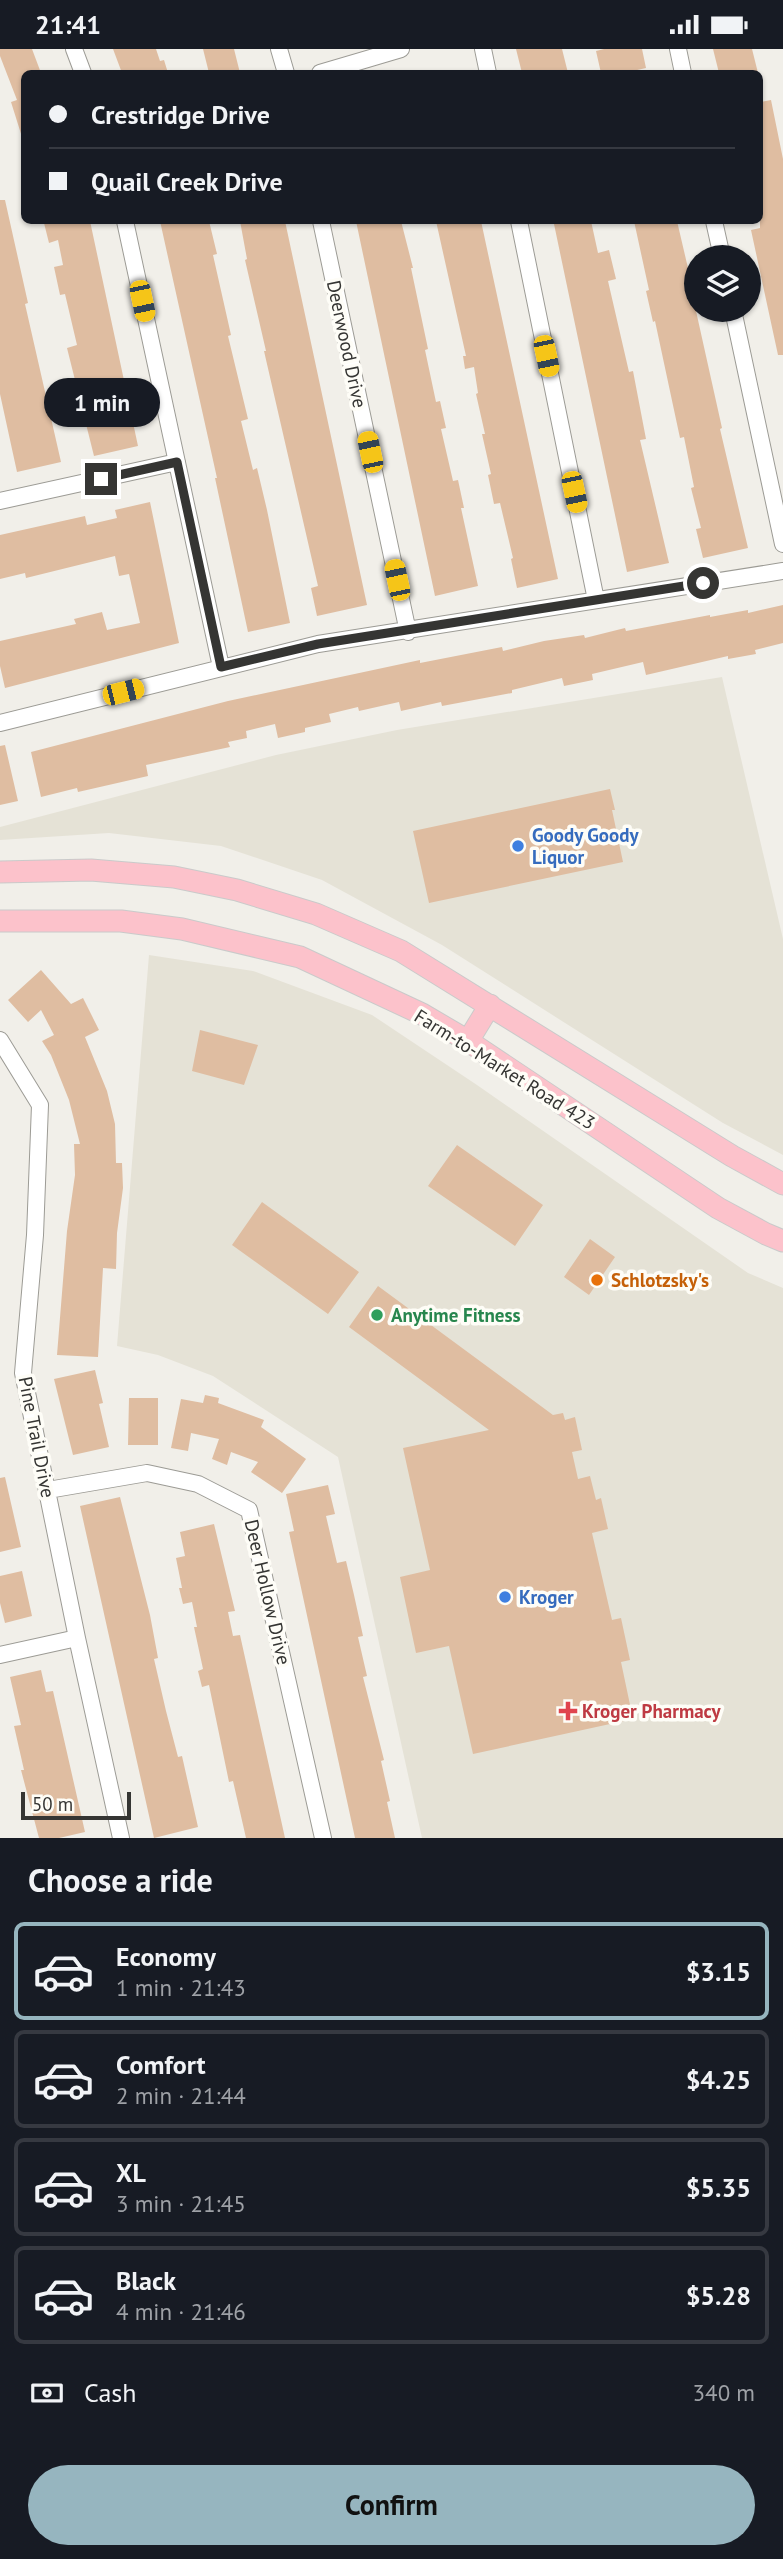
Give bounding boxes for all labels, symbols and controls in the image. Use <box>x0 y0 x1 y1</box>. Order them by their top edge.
text: 21:41 <box>35 8 101 41</box>
text: Crestridge Drive <box>91 98 270 131</box>
text: Quail Creek Drive <box>91 165 283 198</box>
map controls <box>684 245 761 322</box>
button: layers <box>684 245 761 322</box>
car <box>128 278 157 324</box>
street label: Deerwood Drive <box>322 278 372 410</box>
car <box>532 333 561 379</box>
callout: 1 min <box>43 377 159 427</box>
text: 1 min <box>74 388 130 417</box>
car <box>356 429 385 475</box>
route end <box>85 463 117 495</box>
car <box>560 469 589 515</box>
car <box>383 557 412 603</box>
route start <box>687 567 719 599</box>
car <box>101 677 146 707</box>
place label: Goody Goody Liquor <box>532 823 639 869</box>
marker: Goody Goody Liquor <box>510 838 526 854</box>
street label: Farm-to-Market Road 423 <box>410 1004 600 1134</box>
place label: Schlotzsky's <box>611 1268 709 1292</box>
marker: Schlotzsky's <box>589 1272 605 1288</box>
place label: Anytime Fitness <box>391 1303 521 1327</box>
marker: Anytime Fitness <box>369 1307 385 1323</box>
street label: Pine Trail Drive <box>13 1374 61 1500</box>
street label: Deer Hollow Drive <box>240 1517 296 1667</box>
place label: Kroger <box>519 1585 574 1609</box>
marker: Kroger <box>497 1589 513 1605</box>
place label: Kroger Pharmacy <box>582 1699 722 1723</box>
marker: Kroger Pharmacy <box>560 1703 576 1719</box>
scale bar <box>21 1789 131 1821</box>
text: 50 m <box>32 1792 73 1816</box>
text: Choose a ride <box>28 1859 213 1901</box>
icon: car <box>32 1940 95 2003</box>
text: Economy <box>116 1940 216 1973</box>
text: $3.15 <box>686 1955 751 1988</box>
text: 1 min · 21:43 <box>116 1973 246 2002</box>
icon: car <box>32 2048 95 2111</box>
text: Comfort <box>116 2048 206 2081</box>
text: $4.25 <box>686 2063 751 2096</box>
text: 2 min · 21:44 <box>116 2081 246 2110</box>
icon: car <box>32 2156 95 2219</box>
text: XL <box>116 2156 146 2189</box>
text: $5.35 <box>686 2171 751 2204</box>
text: 3 min · 21:45 <box>116 2189 246 2218</box>
icon: car <box>32 2264 95 2327</box>
text: Black <box>116 2264 176 2297</box>
text: $5.28 <box>686 2279 751 2312</box>
text: 4 min · 21:46 <box>116 2297 246 2326</box>
icon: cash <box>28 2374 66 2412</box>
text: Cash <box>84 2376 136 2409</box>
text: 340 m <box>693 2378 755 2407</box>
button: Confirm <box>28 2465 755 2545</box>

